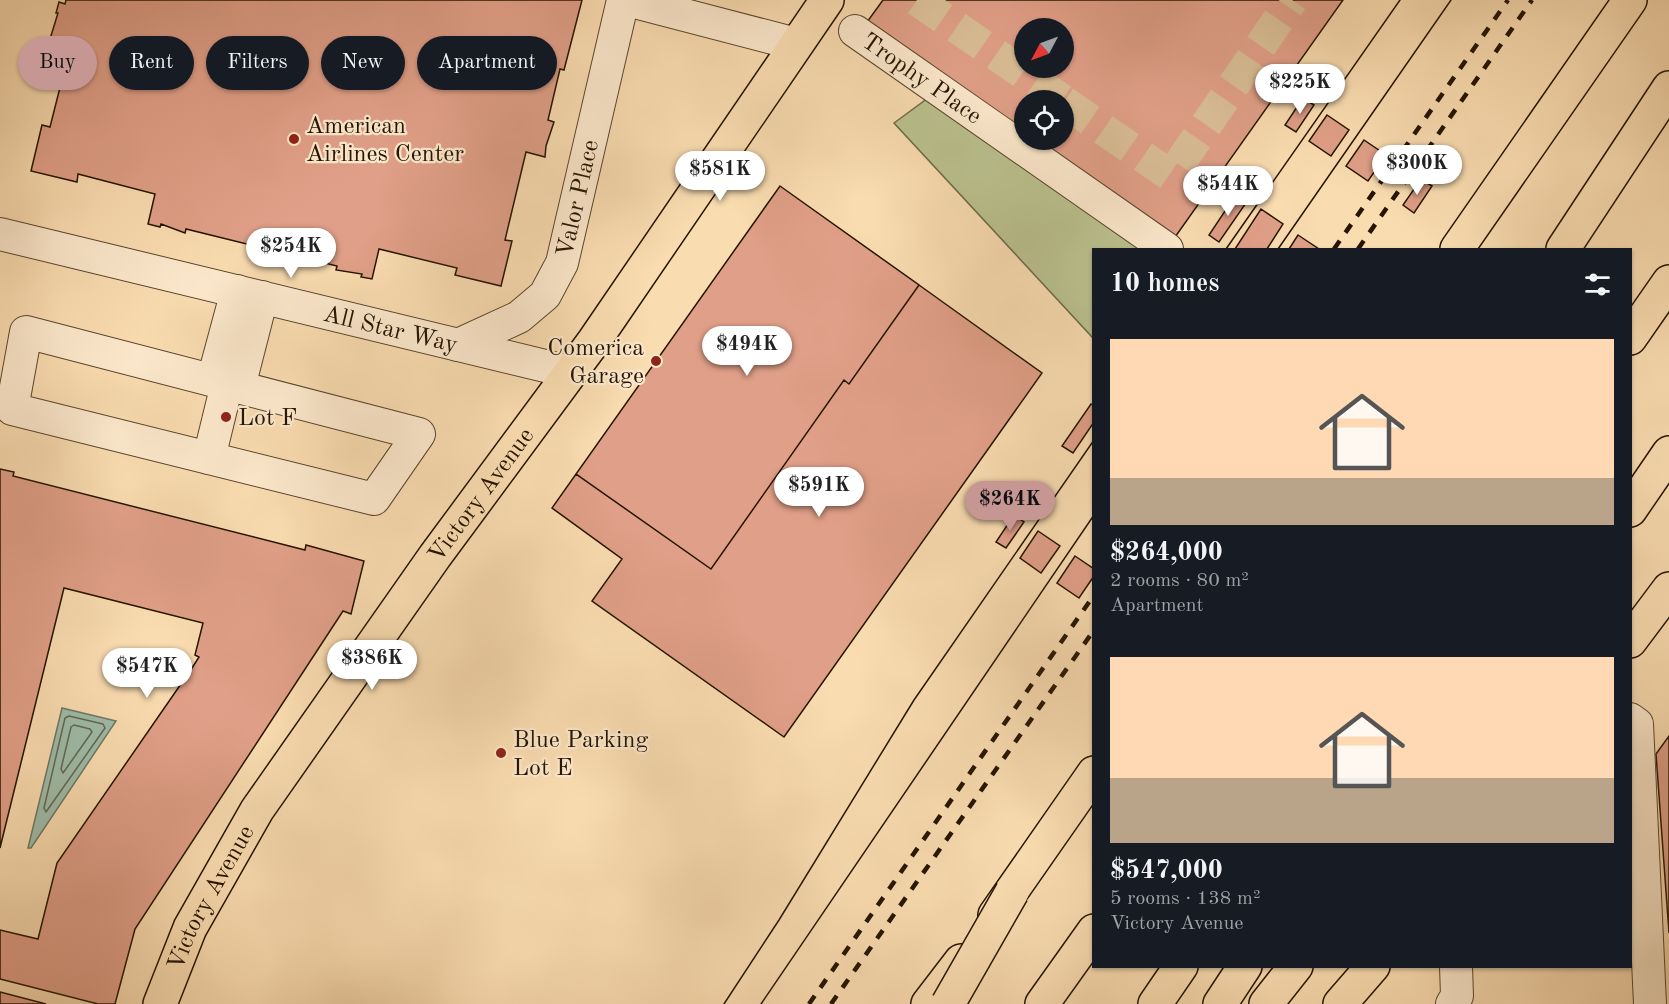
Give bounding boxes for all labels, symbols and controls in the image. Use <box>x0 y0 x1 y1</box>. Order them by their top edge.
north arrow <box>1014 18 1074 78</box>
map controls <box>1014 18 1074 150</box>
street label: Trophy Place <box>857 30 985 130</box>
chip: Buy <box>18 36 97 90</box>
chip: Rent <box>109 36 194 90</box>
chip: Filters <box>206 36 309 90</box>
chip: New <box>321 36 405 90</box>
chip: Apartment <box>417 36 557 90</box>
pin: $225K <box>1258 64 1342 115</box>
text: $225K <box>1269 73 1331 93</box>
button: locate <box>1014 90 1074 150</box>
place label: American Airlines Center <box>306 115 464 167</box>
marker: American Airlines Center <box>287 132 301 146</box>
street label: Valor Place <box>554 138 604 260</box>
pin: $300K <box>1375 145 1459 196</box>
pin: $581K <box>678 151 762 202</box>
text: $300K <box>1386 154 1448 174</box>
text: $581K <box>689 160 751 180</box>
pin: $544K <box>1186 166 1270 217</box>
text: $544K <box>1197 175 1259 195</box>
pin: $254K <box>249 228 333 279</box>
text: $254K <box>260 237 322 257</box>
icon: filters <box>1581 268 1614 301</box>
text: 10 homes <box>1110 271 1219 297</box>
street label: All Star Way <box>320 303 460 358</box>
pin: $494K <box>705 326 789 377</box>
text: $494K <box>716 335 778 355</box>
place label: Comerica Garage <box>547 337 644 389</box>
marker: Comerica Garage <box>649 354 663 368</box>
icon: home <box>1308 378 1416 486</box>
place label: Lot F <box>238 407 297 431</box>
marker: Lot F <box>219 410 233 424</box>
street label: Victory Avenue <box>425 424 539 567</box>
pin: $591K <box>777 467 861 518</box>
text: $591K <box>788 476 850 496</box>
pin: $264K <box>968 481 1052 532</box>
text: $264K <box>979 490 1041 510</box>
text: $264,000 <box>1110 540 1223 566</box>
text: 2 rooms · 80 m² <box>1110 571 1249 591</box>
text: Apartment <box>1110 596 1204 616</box>
pin: $386K <box>330 640 414 691</box>
pin: $547K <box>105 648 189 699</box>
text: $386K <box>341 649 403 669</box>
text: $547K <box>116 657 178 677</box>
icon: home <box>1308 696 1416 804</box>
place label: Blue Parking Lot E <box>513 729 648 781</box>
marker: Blue Parking Lot E <box>494 746 508 760</box>
street label: Victory Avenue <box>165 822 260 974</box>
text: $547,000 <box>1110 858 1223 884</box>
text: 5 rooms · 138 m² <box>1110 889 1260 909</box>
text: Victory Avenue <box>1110 914 1244 934</box>

